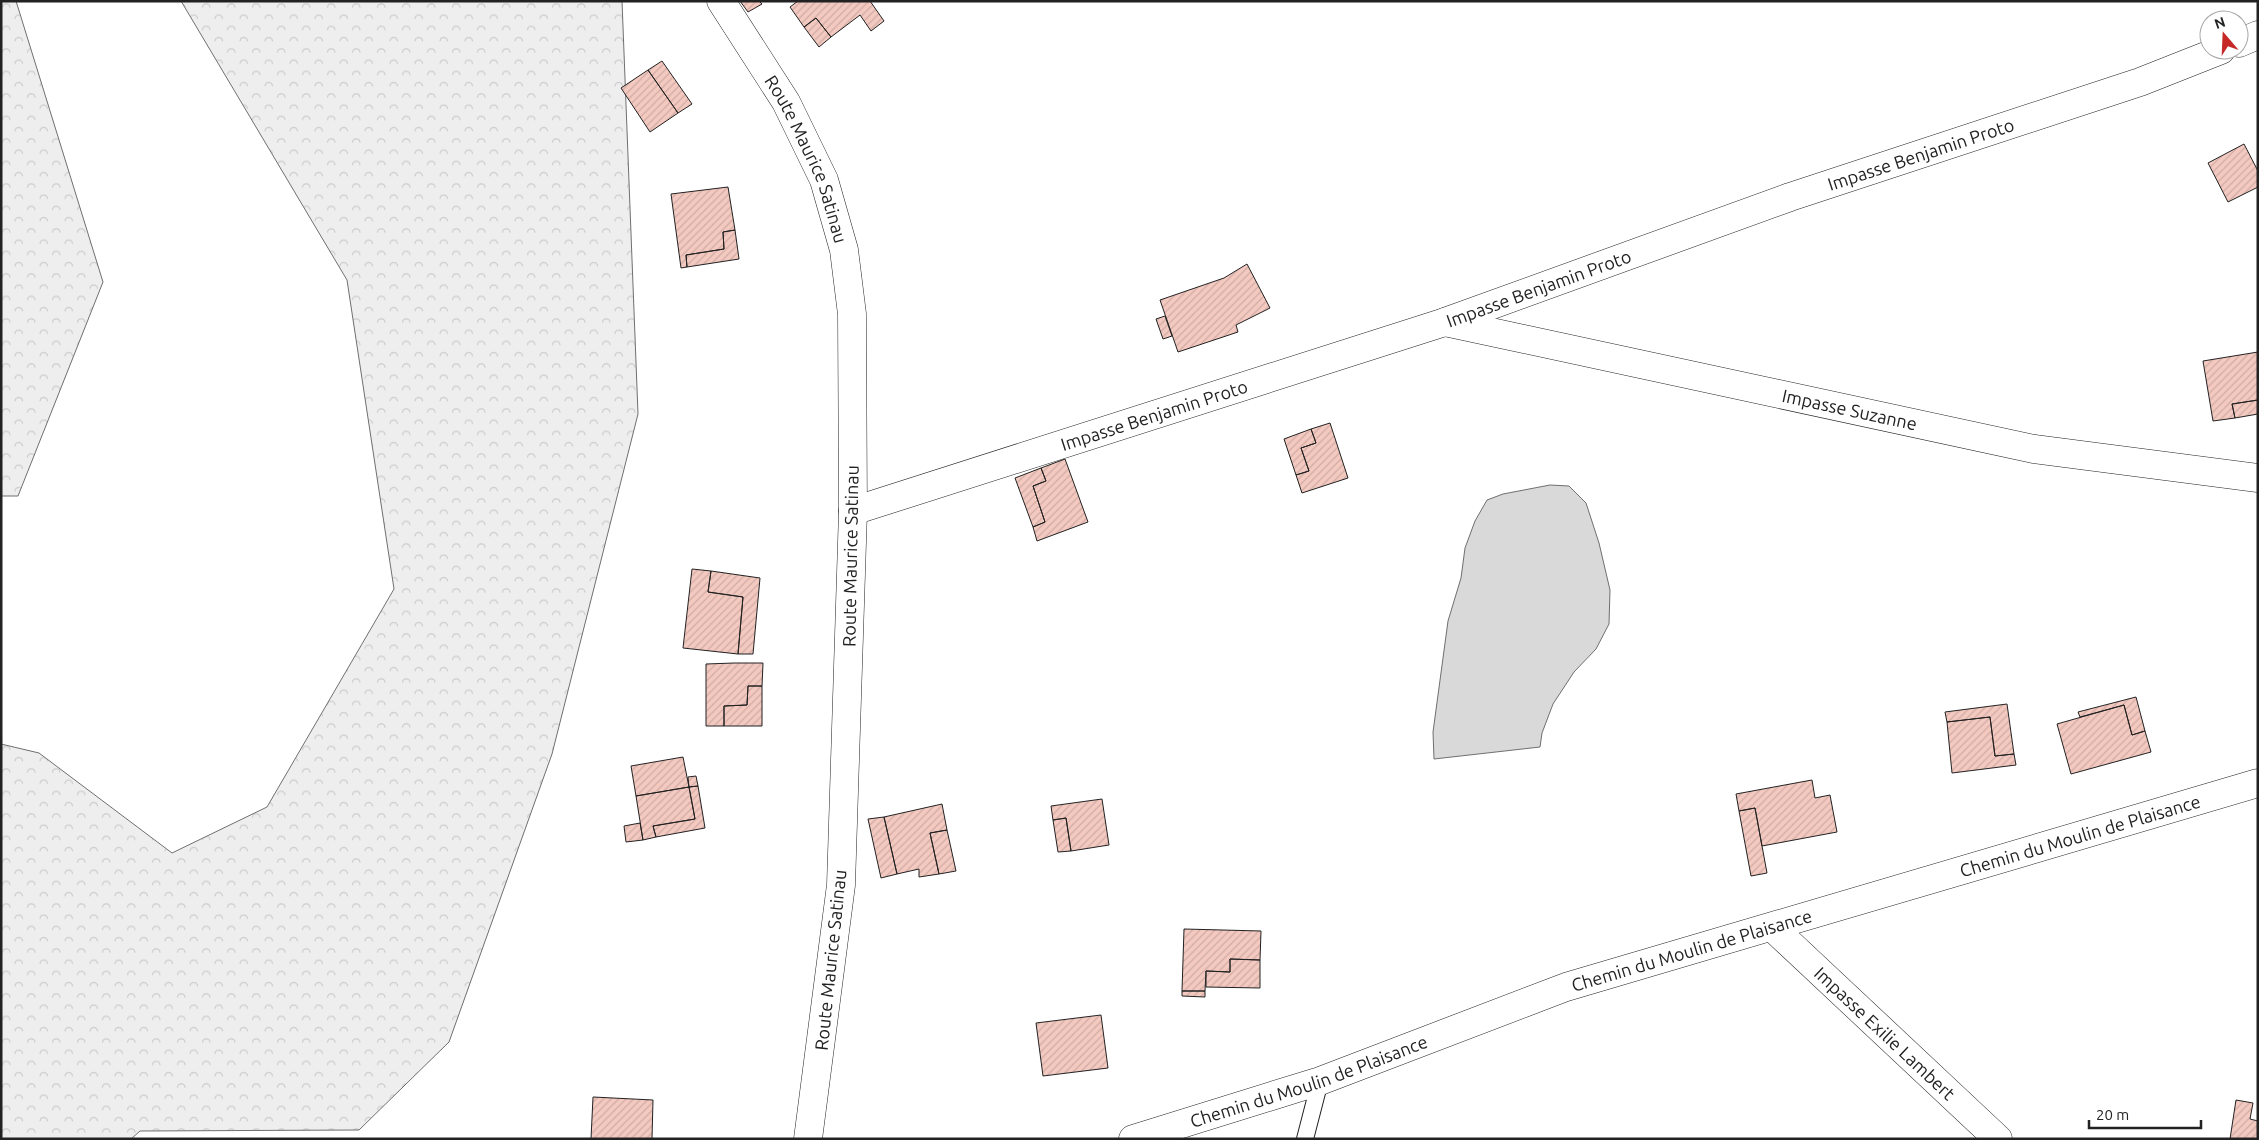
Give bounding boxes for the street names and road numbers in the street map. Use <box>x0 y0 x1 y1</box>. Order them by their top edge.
street label: Route Maurice Satinau <box>761 71 851 245</box>
street label: Impasse Benjamin Proto <box>1825 114 2016 194</box>
street label: Impasse Benjamin Proto <box>1444 245 1634 331</box>
street label: Impasse Benjamin Proto <box>1058 376 1250 454</box>
street label: Impasse Suzanne <box>1780 385 1919 434</box>
street label: Route Maurice Satinau <box>838 465 862 647</box>
street label: Chemin du Moulin de Plaisance <box>1957 791 2203 880</box>
street label: Route Maurice Satinau <box>811 869 849 1051</box>
street label: Chemin du Moulin de Plaisance <box>1569 905 1814 995</box>
street label: Impasse Exilie Lambert <box>1811 962 1959 1104</box>
street label: Chemin du Moulin de Plaisance <box>1187 1031 1430 1131</box>

